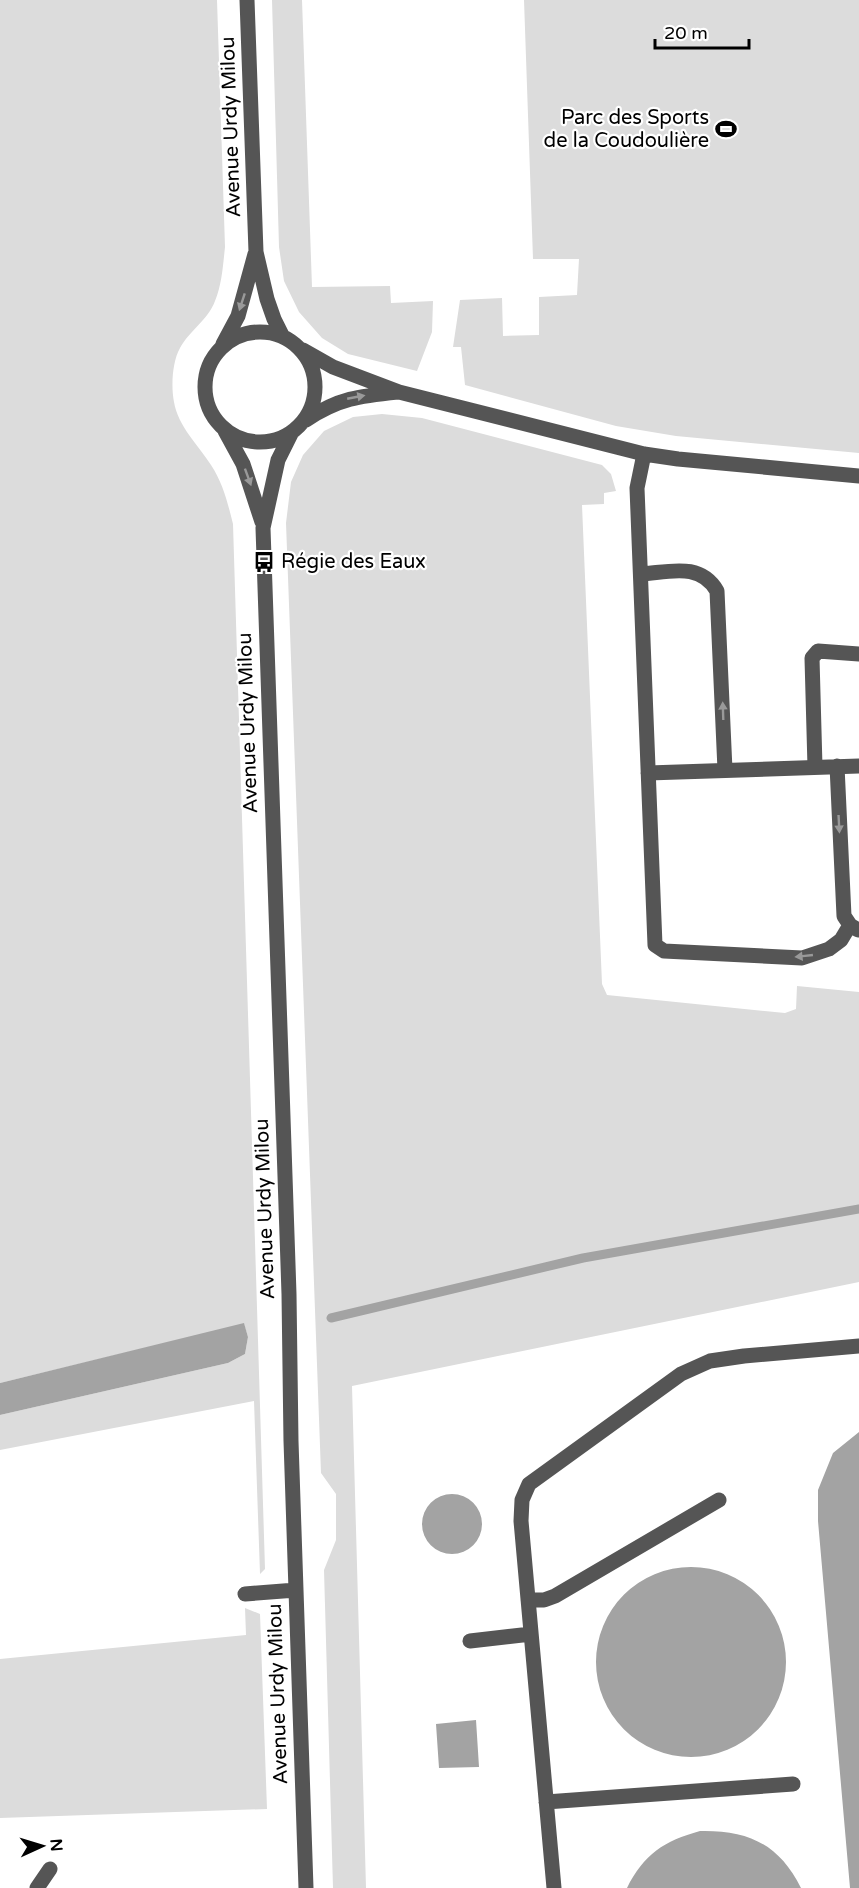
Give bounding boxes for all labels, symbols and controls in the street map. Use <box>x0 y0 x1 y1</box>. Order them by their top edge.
scale bar <box>655 12 750 50</box>
text: 20 m <box>664 22 708 44</box>
street label: Avenue Urdy Milou <box>216 36 246 218</box>
place label: Parc des Sports de la Coudoulière <box>544 106 709 153</box>
sports icon: Parc des Sports de la Coudoulière <box>714 117 738 141</box>
one-way arrow <box>237 293 246 311</box>
one-way arrow <box>346 392 365 401</box>
one-way arrow <box>244 469 254 487</box>
bus stop icon: Régie des Eaux <box>252 550 276 574</box>
place label: Régie des Eaux <box>281 550 426 574</box>
street label: Avenue Urdy Milou <box>233 632 263 814</box>
one-way arrow <box>719 702 728 721</box>
one-way arrow <box>835 815 844 834</box>
one-way arrow <box>795 951 814 961</box>
street label: Avenue Urdy Milou <box>250 1118 280 1300</box>
street label: Avenue Urdy Milou <box>263 1603 293 1785</box>
north arrow <box>12 1816 72 1876</box>
text: N <box>46 1838 66 1852</box>

